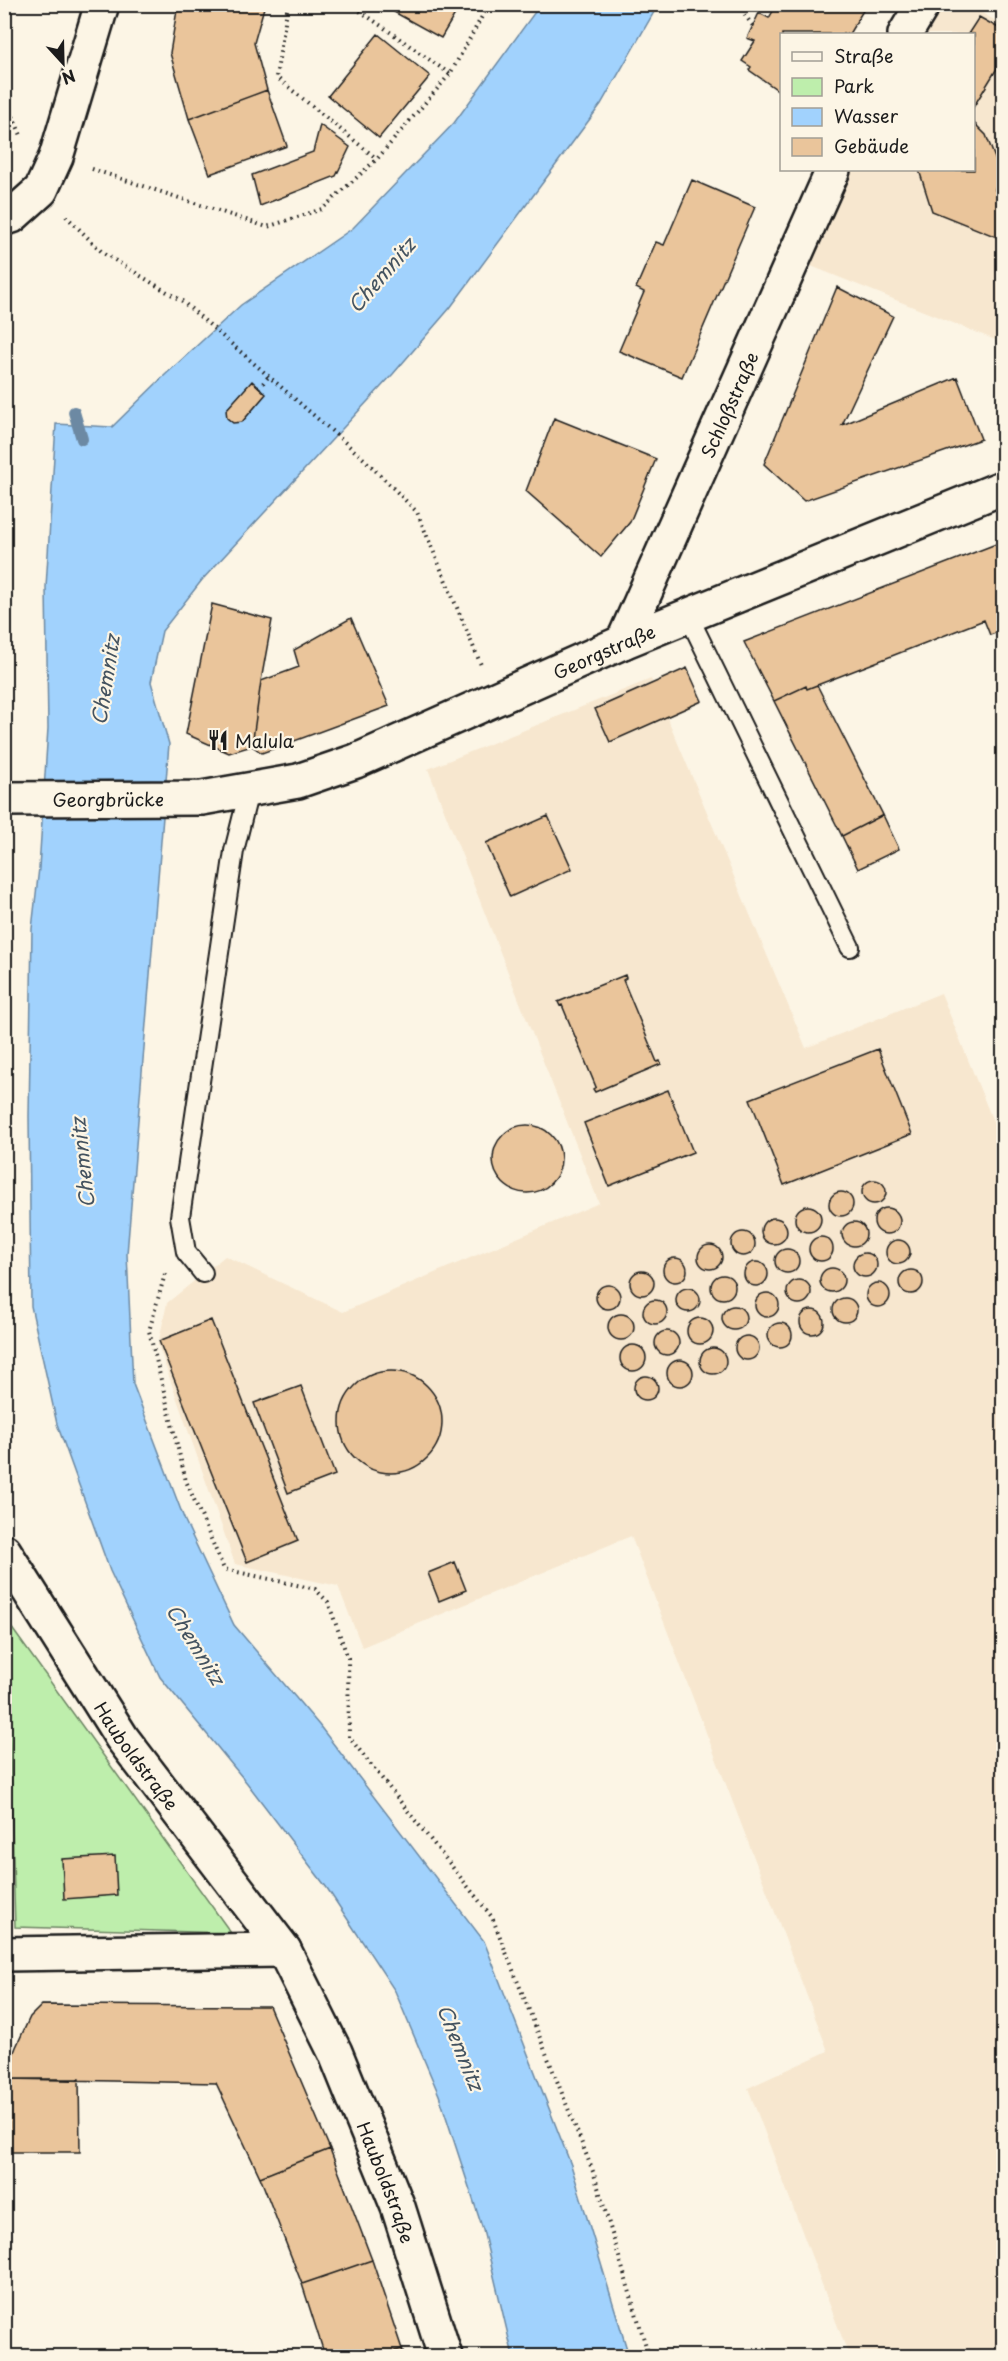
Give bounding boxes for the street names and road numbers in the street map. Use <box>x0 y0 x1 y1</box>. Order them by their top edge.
street label: Schloßstraße <box>693 347 764 462</box>
street label: Georgstraße <box>548 617 659 685</box>
street label: Georgbrücke <box>52 785 164 812</box>
street label: Hauboldstraße <box>89 1696 186 1815</box>
street label: Hauboldstraße <box>351 2117 422 2246</box>

